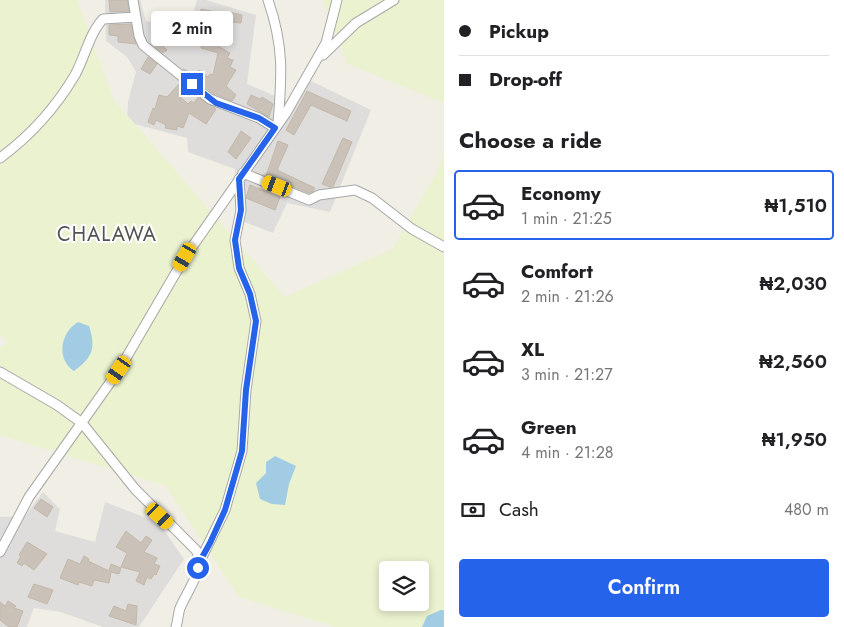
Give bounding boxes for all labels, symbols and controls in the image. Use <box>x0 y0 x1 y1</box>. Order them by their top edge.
callout: 2 min <box>151 12 233 46</box>
text: 2 min <box>171 17 213 40</box>
text: Pickup <box>489 18 549 45</box>
text: Drop-off <box>489 66 562 93</box>
route end <box>181 73 203 95</box>
text: Choose a ride <box>459 124 602 156</box>
car <box>260 174 293 198</box>
text: Economy <box>521 180 601 207</box>
icon: car <box>461 183 506 228</box>
text: ₦1,510 <box>765 192 827 219</box>
text: 1 min · 21:25 <box>521 207 612 230</box>
district label: CHALAWA <box>57 220 157 249</box>
car <box>171 240 198 274</box>
text: Comfort <box>521 258 593 285</box>
icon: car <box>461 261 506 306</box>
text: ₦2,030 <box>759 270 827 297</box>
text: 2 min · 21:26 <box>521 285 614 308</box>
text: XL <box>521 336 544 363</box>
icon: car <box>461 339 506 384</box>
text: ₦2,560 <box>759 348 827 375</box>
car <box>104 353 133 387</box>
text: 3 min · 21:27 <box>521 363 613 386</box>
text: Green <box>521 414 577 441</box>
icon: car <box>461 417 506 462</box>
text: ₦1,950 <box>762 426 827 453</box>
text: 4 min · 21:28 <box>521 441 614 464</box>
icon: cash <box>459 496 487 524</box>
text: Cash <box>499 496 539 523</box>
text: 480 m <box>784 498 829 521</box>
car <box>143 500 176 532</box>
route start <box>187 557 209 579</box>
button: Confirm <box>459 559 829 617</box>
map controls <box>379 561 429 611</box>
button: layers <box>379 561 429 611</box>

